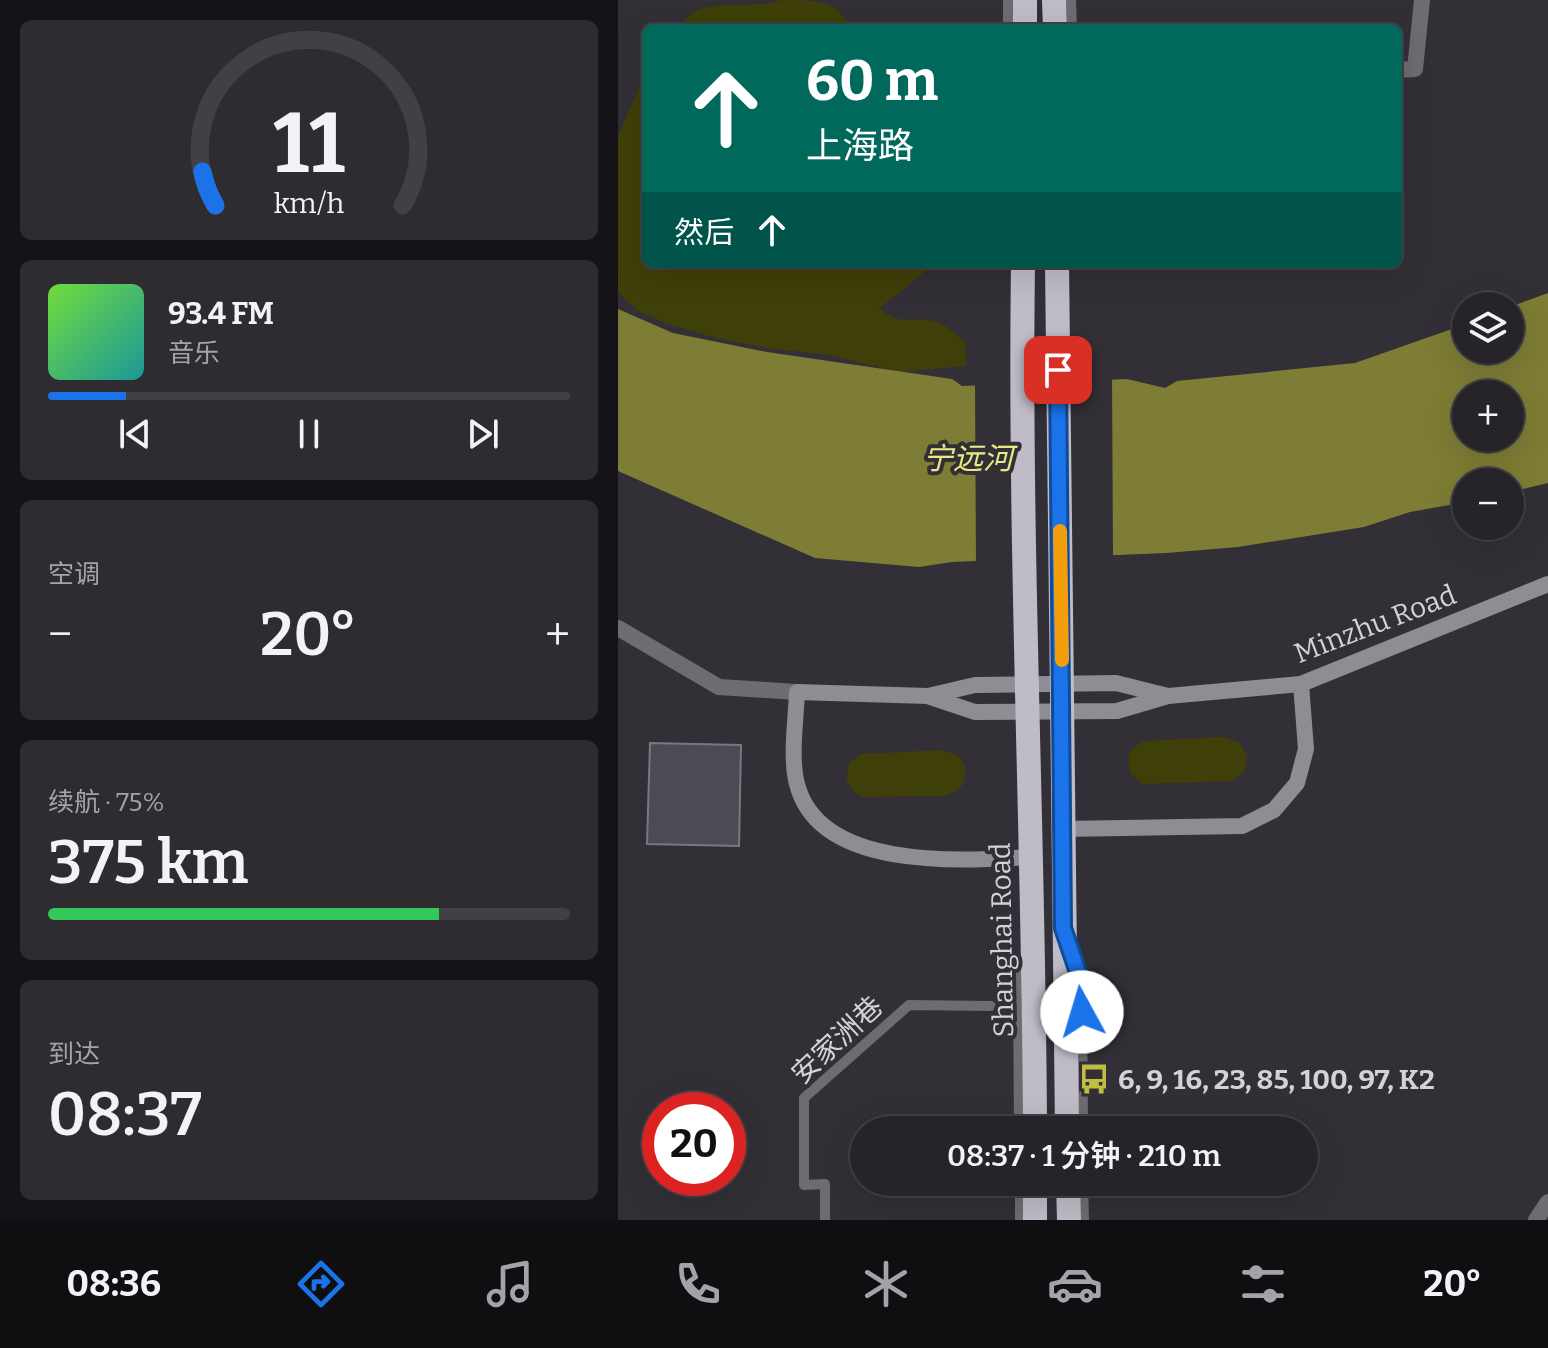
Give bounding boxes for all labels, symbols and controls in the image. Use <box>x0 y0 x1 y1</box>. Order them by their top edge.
text: 60 m <box>806 48 938 115</box>
icon: ahead <box>674 56 778 160</box>
text: 11 <box>273 94 345 194</box>
text: 上海路 <box>806 124 914 168</box>
text: km/h <box>274 186 345 221</box>
icon: ahead <box>750 208 794 252</box>
text: 然后 <box>674 215 734 251</box>
map controls <box>1452 292 1524 540</box>
button: layers <box>1452 292 1524 364</box>
text: 93.4 FM <box>168 296 274 332</box>
pin <box>1024 336 1092 404</box>
text: 音乐 <box>168 338 220 369</box>
icon: arrive <box>1036 348 1080 392</box>
button: + <box>1452 380 1524 452</box>
icon: previous <box>113 412 157 456</box>
icon: pause <box>287 412 331 456</box>
icon: next <box>461 412 505 456</box>
water label: 宁远河 <box>923 441 1018 477</box>
button: − <box>1452 468 1524 540</box>
text: 空调 <box>48 559 100 590</box>
street label: Minzhu Road <box>1289 578 1461 670</box>
text: 20° <box>260 599 357 671</box>
text: − <box>48 608 72 661</box>
text: + <box>545 608 570 661</box>
text: 续航 · 75% <box>48 787 164 818</box>
text: 375 km <box>48 827 248 899</box>
street label: Shanghai Road <box>984 842 1020 1038</box>
position arrow <box>1040 970 1124 1054</box>
street label: 安家洲巷 <box>785 990 889 1090</box>
text: 到达 <box>48 1039 100 1070</box>
bus stop icon: 6, 9, 16, 23, 85, 100, 97, K2 <box>1077 1062 1111 1096</box>
place label: 6, 9, 16, 23, 85, 100, 97, K2 <box>1118 1063 1435 1096</box>
text: 08:37 <box>48 1079 202 1151</box>
speed limit sign: 20 <box>642 1092 746 1196</box>
text: 08:37 · 1 分钟 · 210 m <box>947 1138 1221 1174</box>
icon: directions <box>293 1256 349 1312</box>
icon: music <box>482 1256 538 1312</box>
icon: phone <box>670 1256 726 1312</box>
icon: climate <box>858 1256 914 1312</box>
icon: car <box>1047 1256 1103 1312</box>
icon: filters <box>1235 1256 1291 1312</box>
text: 08:36 <box>66 1262 161 1306</box>
text: 20° <box>1423 1262 1482 1306</box>

